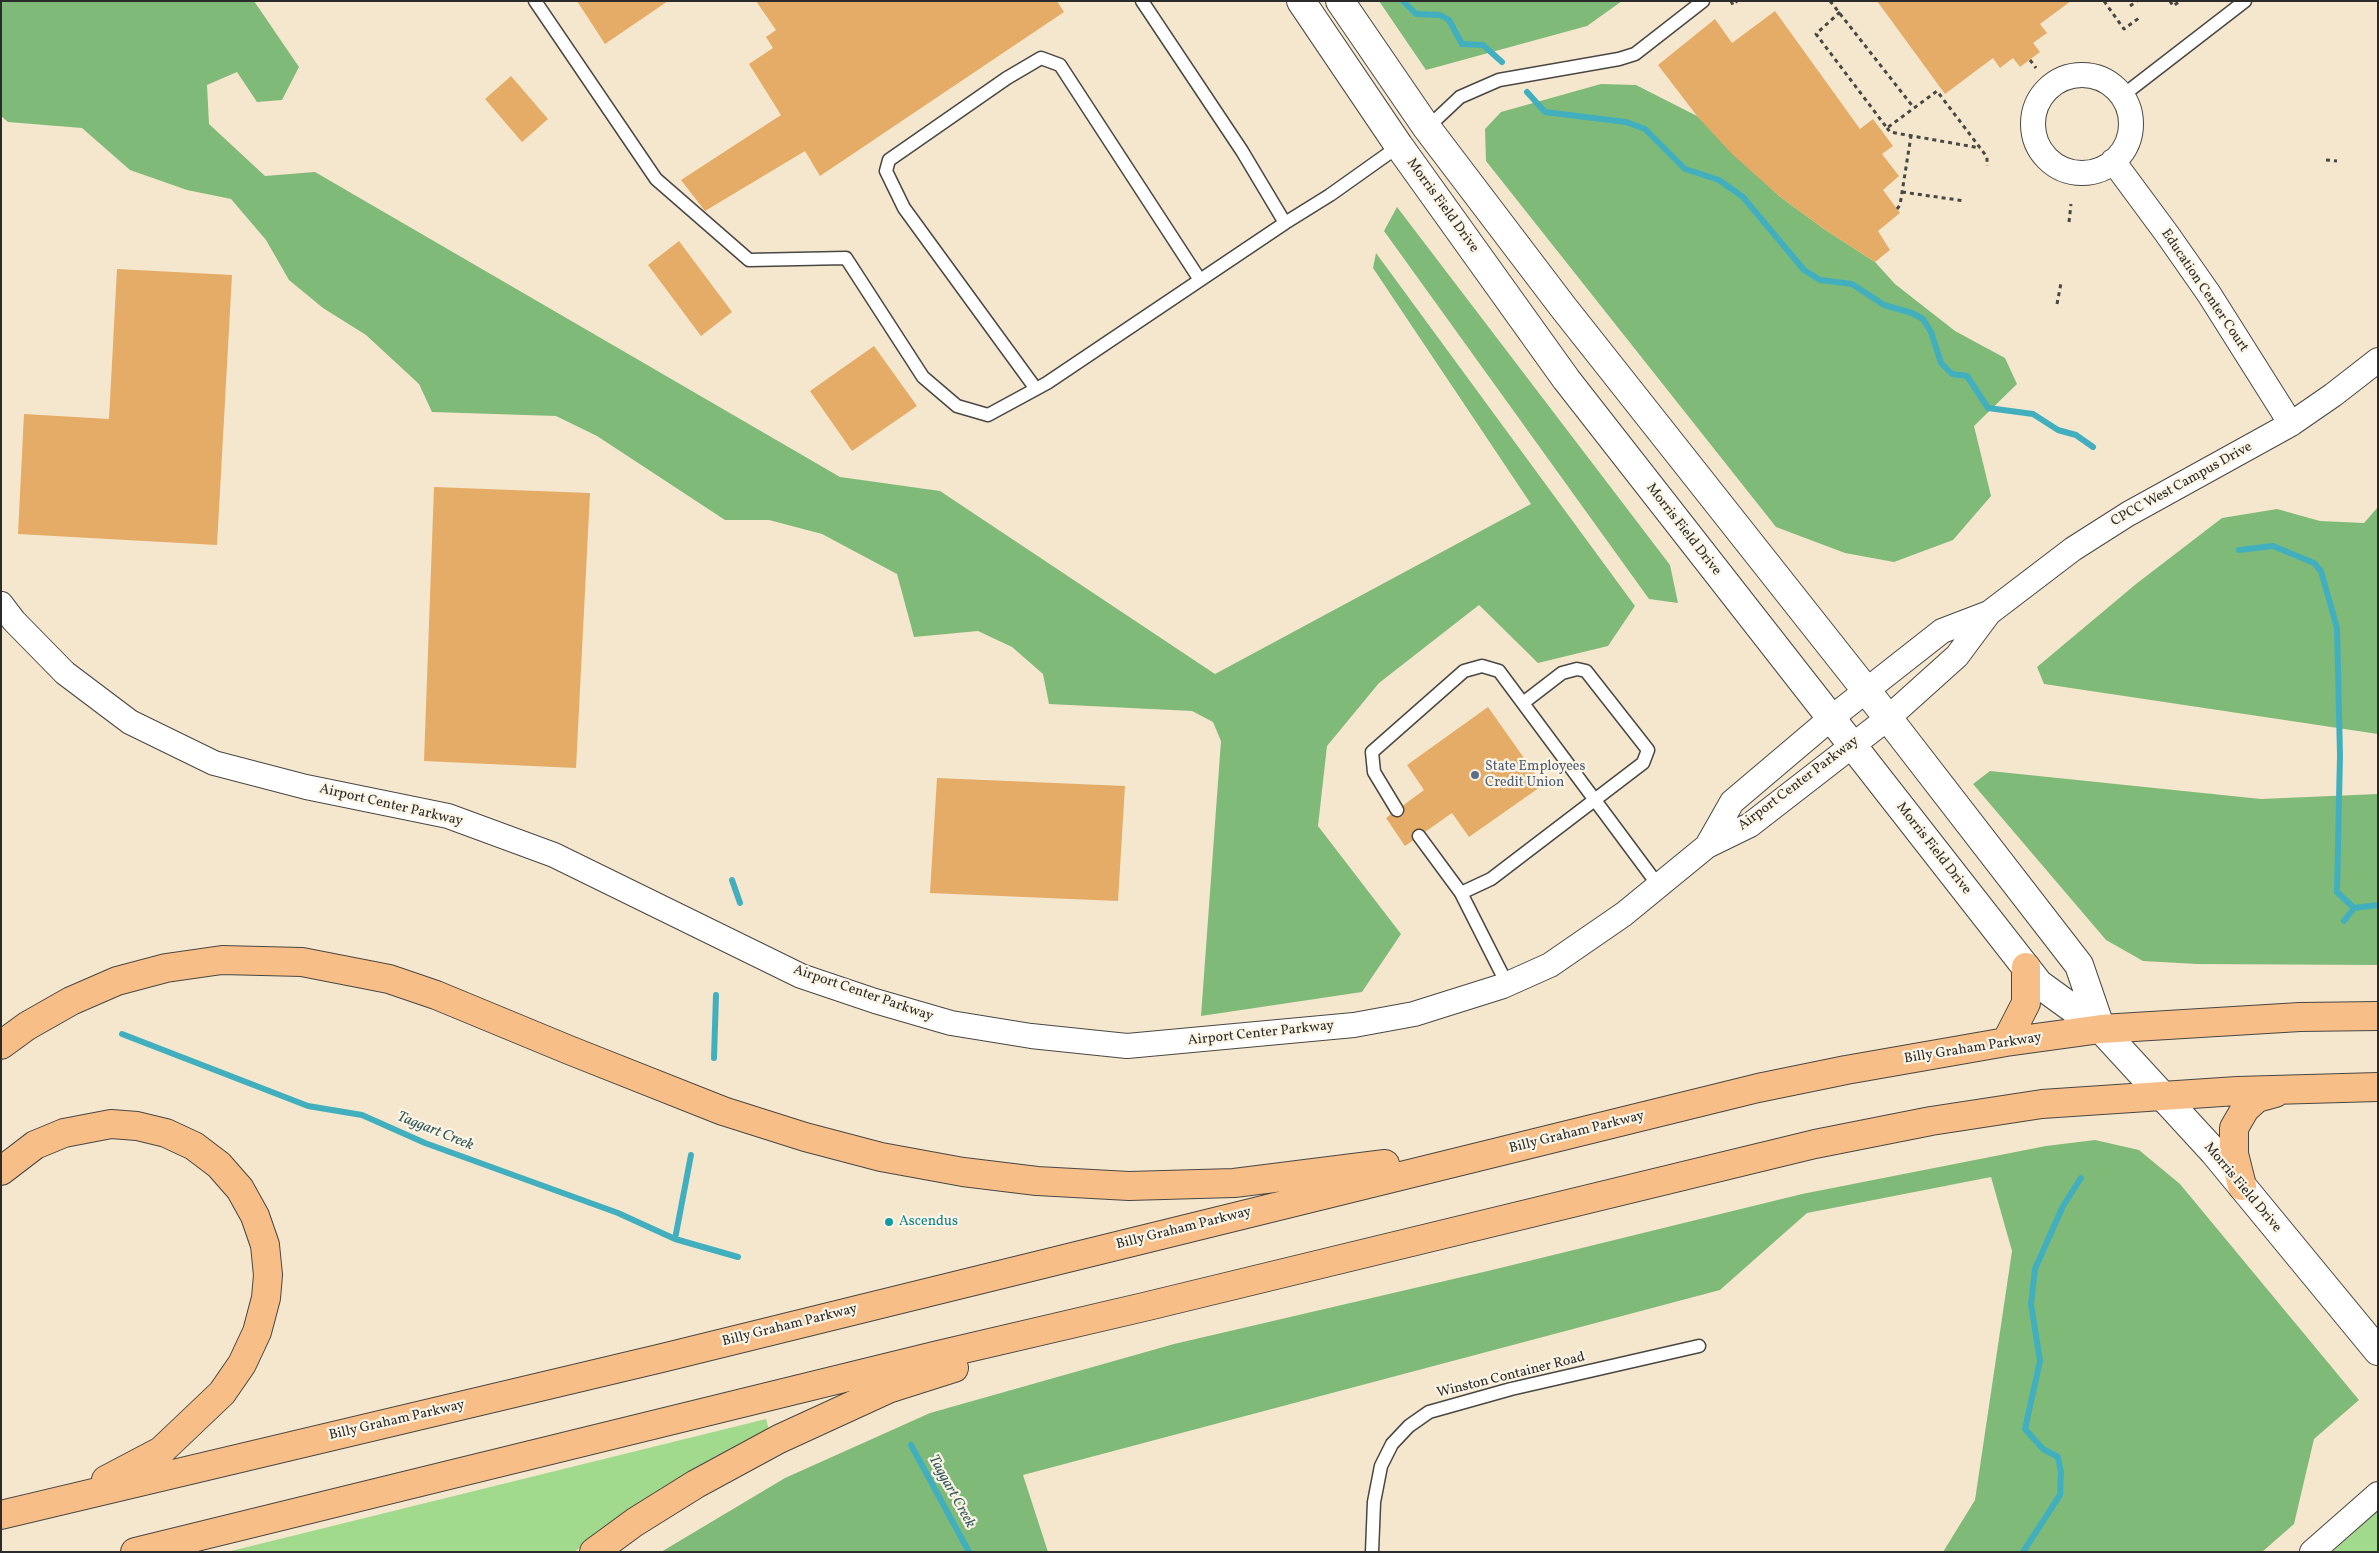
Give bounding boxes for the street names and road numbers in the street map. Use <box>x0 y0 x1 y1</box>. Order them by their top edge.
street label: Morris Field Drive <box>1402 156 1482 256</box>
street label: Education Center Court <box>2157 226 2251 356</box>
street label: CPCC West Campus Drive <box>2109 439 2255 531</box>
street label: Morris Field Drive <box>1642 481 1724 579</box>
street label: Airport Center Parkway <box>1735 733 1863 835</box>
street label: Airport Center Parkway <box>318 781 464 831</box>
street label: Morris Field Drive <box>1892 800 1974 898</box>
street label: Airport Center Parkway <box>791 962 935 1026</box>
street label: Airport Center Parkway <box>1187 1018 1335 1050</box>
street label: Billy Graham Parkway <box>1903 1030 2043 1068</box>
street label: Billy Graham Parkway <box>1508 1108 1646 1158</box>
street label: Morris Field Drive <box>2199 1140 2285 1236</box>
street label: Billy Graham Parkway <box>1115 1204 1253 1254</box>
street label: Billy Graham Parkway <box>721 1301 859 1351</box>
street label: Winston Container Road <box>1435 1349 1587 1403</box>
street label: Billy Graham Parkway <box>327 1397 467 1445</box>

